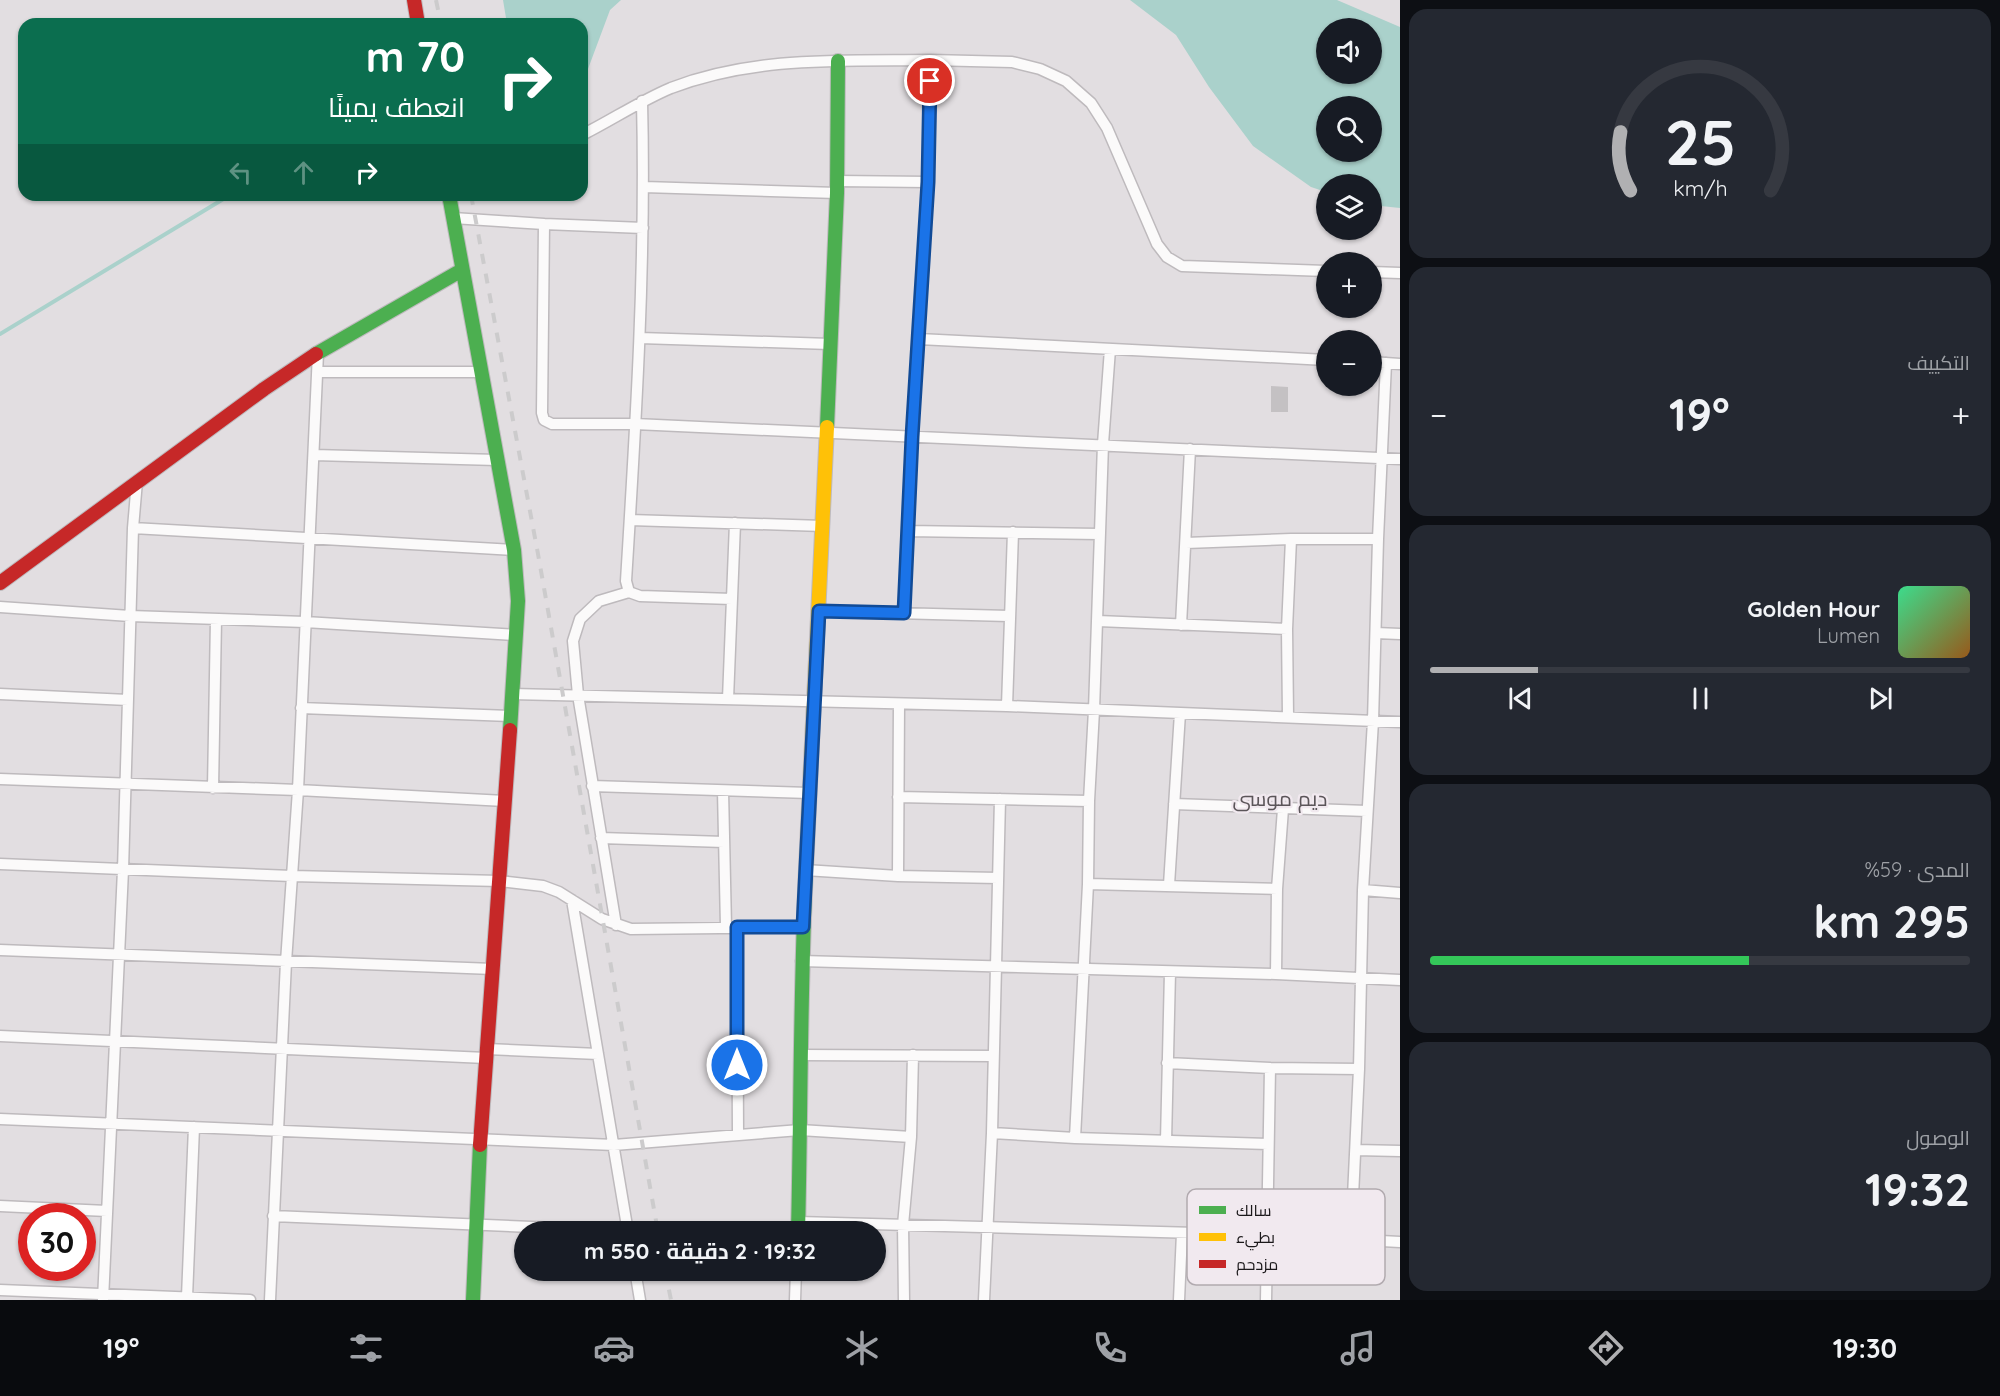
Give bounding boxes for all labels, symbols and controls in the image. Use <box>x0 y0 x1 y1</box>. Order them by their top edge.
map controls <box>1316 18 1382 396</box>
button: sound <box>1316 18 1382 84</box>
text: 70 m <box>366 30 465 83</box>
icon: right <box>486 42 564 120</box>
pin <box>904 55 955 106</box>
icon: arrive <box>913 64 946 97</box>
text: انعطف يمينًا <box>328 90 465 124</box>
button: search <box>1316 96 1382 162</box>
text: 25 <box>1664 103 1736 181</box>
icon: left <box>224 156 257 189</box>
icon: ahead <box>287 156 320 189</box>
icon: right <box>350 156 383 189</box>
button: layers <box>1316 174 1382 240</box>
text: km/h <box>1673 175 1727 201</box>
button: + <box>1316 252 1382 318</box>
button: − <box>1316 330 1382 396</box>
text: التكييف <box>1907 350 1970 375</box>
text: 19° <box>1669 386 1730 442</box>
text: − <box>1430 394 1447 435</box>
text: + <box>1951 394 1970 435</box>
text: Golden Hour <box>1747 595 1880 623</box>
text: Lumen <box>1817 623 1880 648</box>
icon: previous <box>1504 682 1537 715</box>
icon: pause <box>1684 682 1717 715</box>
icon: next <box>1864 682 1897 715</box>
district label: ديم موسى <box>1233 785 1327 813</box>
text: المدى · 59% <box>1865 857 1970 882</box>
text: 295 km <box>1813 893 1970 949</box>
position arrow <box>705 1033 769 1097</box>
text: الوصول <box>1906 1125 1970 1150</box>
text: 19:32 <box>1865 1161 1970 1217</box>
legend <box>1187 1189 1385 1285</box>
text: سالك <box>1236 1200 1271 1220</box>
speed limit sign: 30 <box>18 1203 96 1281</box>
text: بطيء <box>1236 1227 1275 1251</box>
text: 19:32 · 2 دقيقة · 550 m <box>584 1237 816 1265</box>
text: مزدحم <box>1236 1254 1278 1276</box>
icon: filters <box>345 1327 387 1369</box>
icon: car <box>593 1327 635 1369</box>
icon: climate <box>841 1327 883 1369</box>
icon: phone <box>1089 1327 1131 1369</box>
icon: music <box>1337 1327 1379 1369</box>
icon: directions <box>1585 1327 1627 1369</box>
text: 19° <box>103 1331 139 1365</box>
text: 19:30 <box>1833 1331 1897 1365</box>

